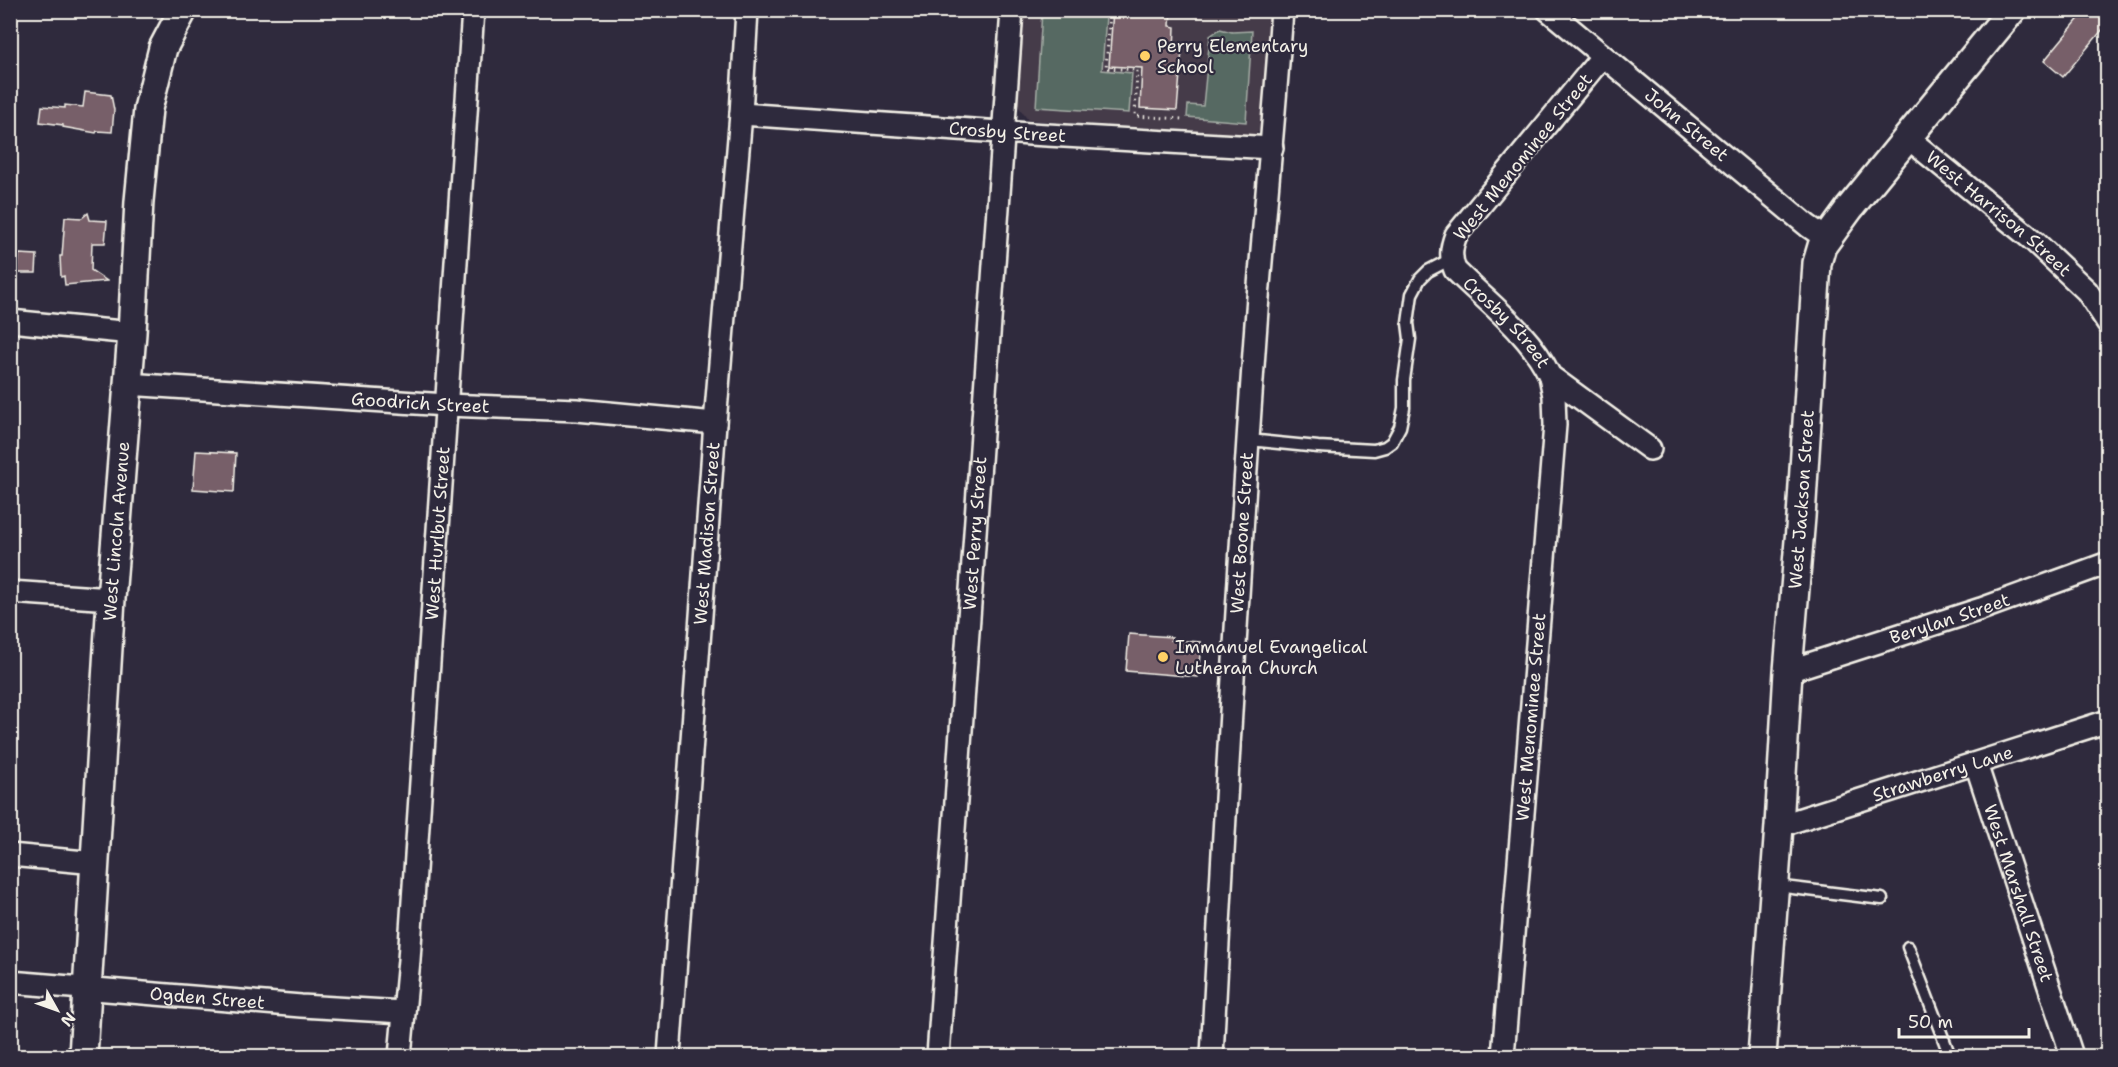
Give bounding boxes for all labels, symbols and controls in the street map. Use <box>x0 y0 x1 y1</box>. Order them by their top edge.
place label: Perry Elementary School <box>1157 34 1308 79</box>
marker: Perry Elementary School <box>1138 49 1152 63</box>
street label: West Menominee Street <box>1448 68 1598 246</box>
street label: John Street <box>1639 83 1734 167</box>
street label: Crosby Street <box>948 116 1067 148</box>
street label: West Harrison Street <box>1921 145 2076 282</box>
street label: Crosby Street <box>1458 272 1555 373</box>
street label: Goodrich Street <box>350 387 490 419</box>
street label: West Jackson Street <box>1783 409 1820 590</box>
street label: West Lincoln Avenue <box>98 440 135 622</box>
street label: West Madison Street <box>688 441 726 626</box>
street label: West Hurlbut Street <box>420 446 456 621</box>
street label: West Boone Street <box>1225 451 1259 614</box>
street label: West Perry Street <box>958 455 992 611</box>
street label: Berylan Street <box>1887 587 2013 650</box>
street label: West Menominee Street <box>1510 612 1551 822</box>
place label: Immanuel Evangelical Lutheran Church <box>1175 635 1368 680</box>
marker: Immanuel Evangelical Lutheran Church <box>1156 650 1170 664</box>
street label: Strawberry Lane <box>1870 740 2016 807</box>
street label: West Marshall Street <box>1978 801 2059 985</box>
north arrow <box>27 980 87 1040</box>
street label: Ogden Street <box>149 982 266 1015</box>
scale bar <box>1899 1001 2030 1039</box>
text: N <box>56 1008 80 1031</box>
text: 50 m <box>1908 1010 1953 1034</box>

